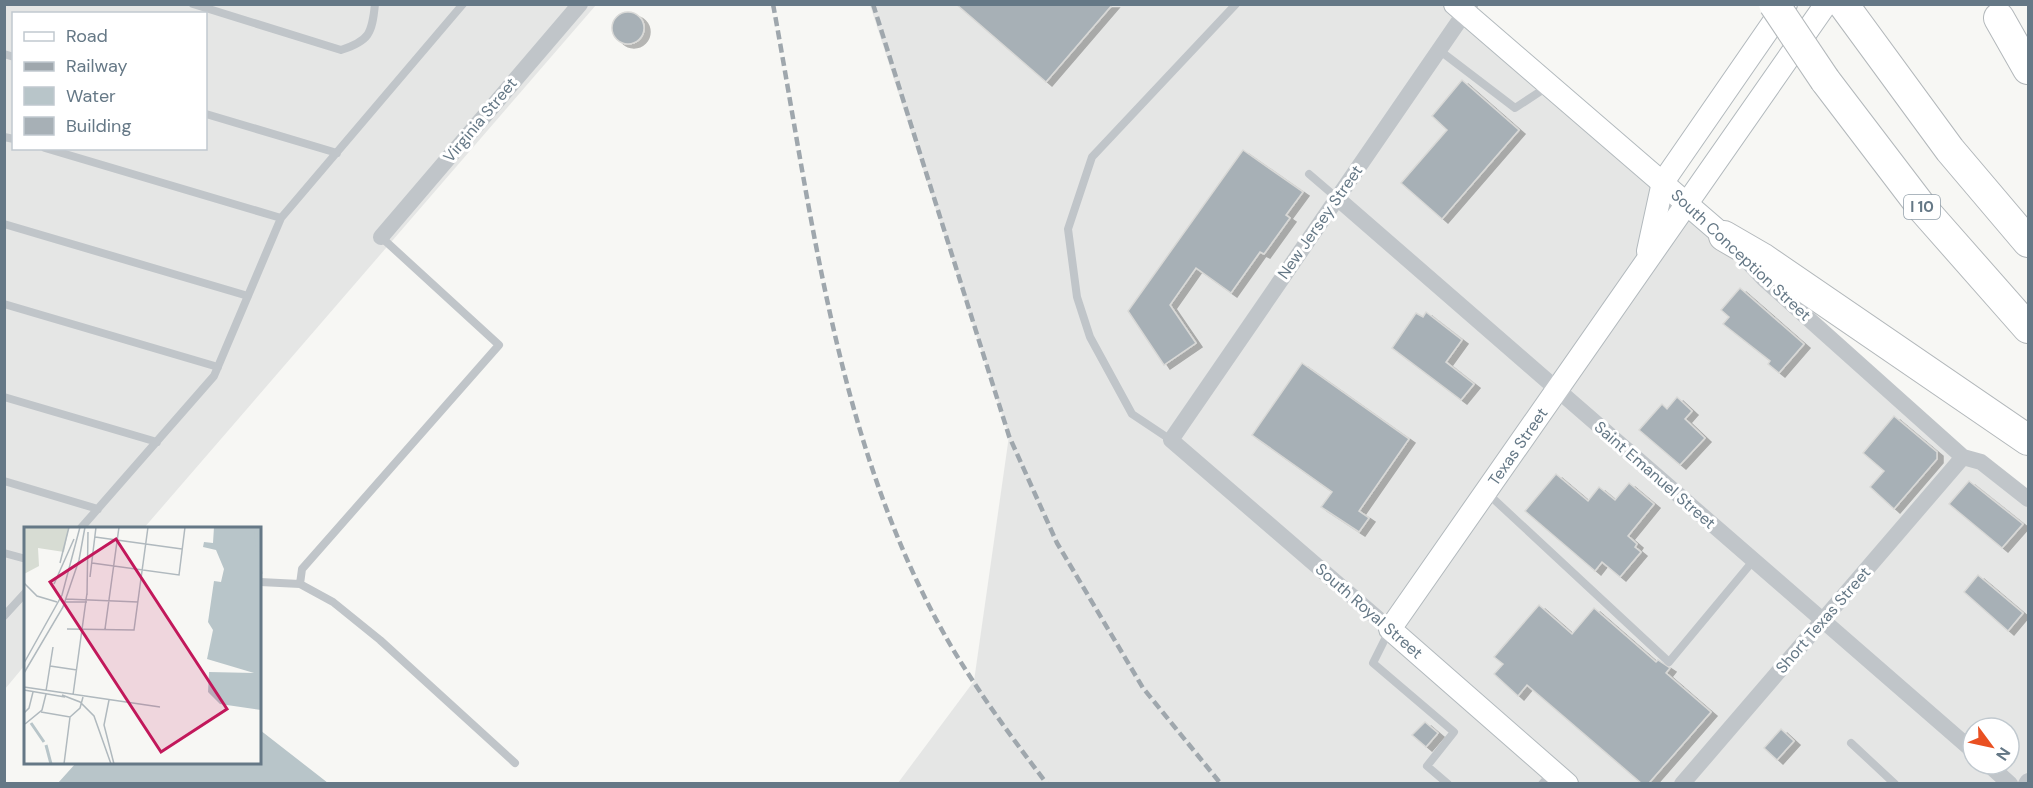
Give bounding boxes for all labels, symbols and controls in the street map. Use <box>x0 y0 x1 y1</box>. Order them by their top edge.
legend <box>12 12 207 150</box>
text: Road <box>66 24 108 48</box>
text: Railway <box>66 54 128 78</box>
street label: Virginia Street <box>438 73 522 167</box>
text: Water <box>66 84 116 108</box>
text: Building <box>66 114 131 138</box>
street label: New Jersey Street <box>1273 161 1367 283</box>
street label: South Conception Street <box>1667 185 1815 325</box>
road number: I 10 <box>1904 195 1940 219</box>
street label: Texas Street <box>1483 403 1552 489</box>
street label: Saint Emanuel Street <box>1590 417 1720 533</box>
inset map <box>24 527 261 764</box>
street label: South Royal Street <box>1311 559 1427 663</box>
street label: Short Texas Street <box>1771 562 1875 678</box>
north arrow <box>1961 716 2021 776</box>
text: N <box>1991 743 2015 765</box>

